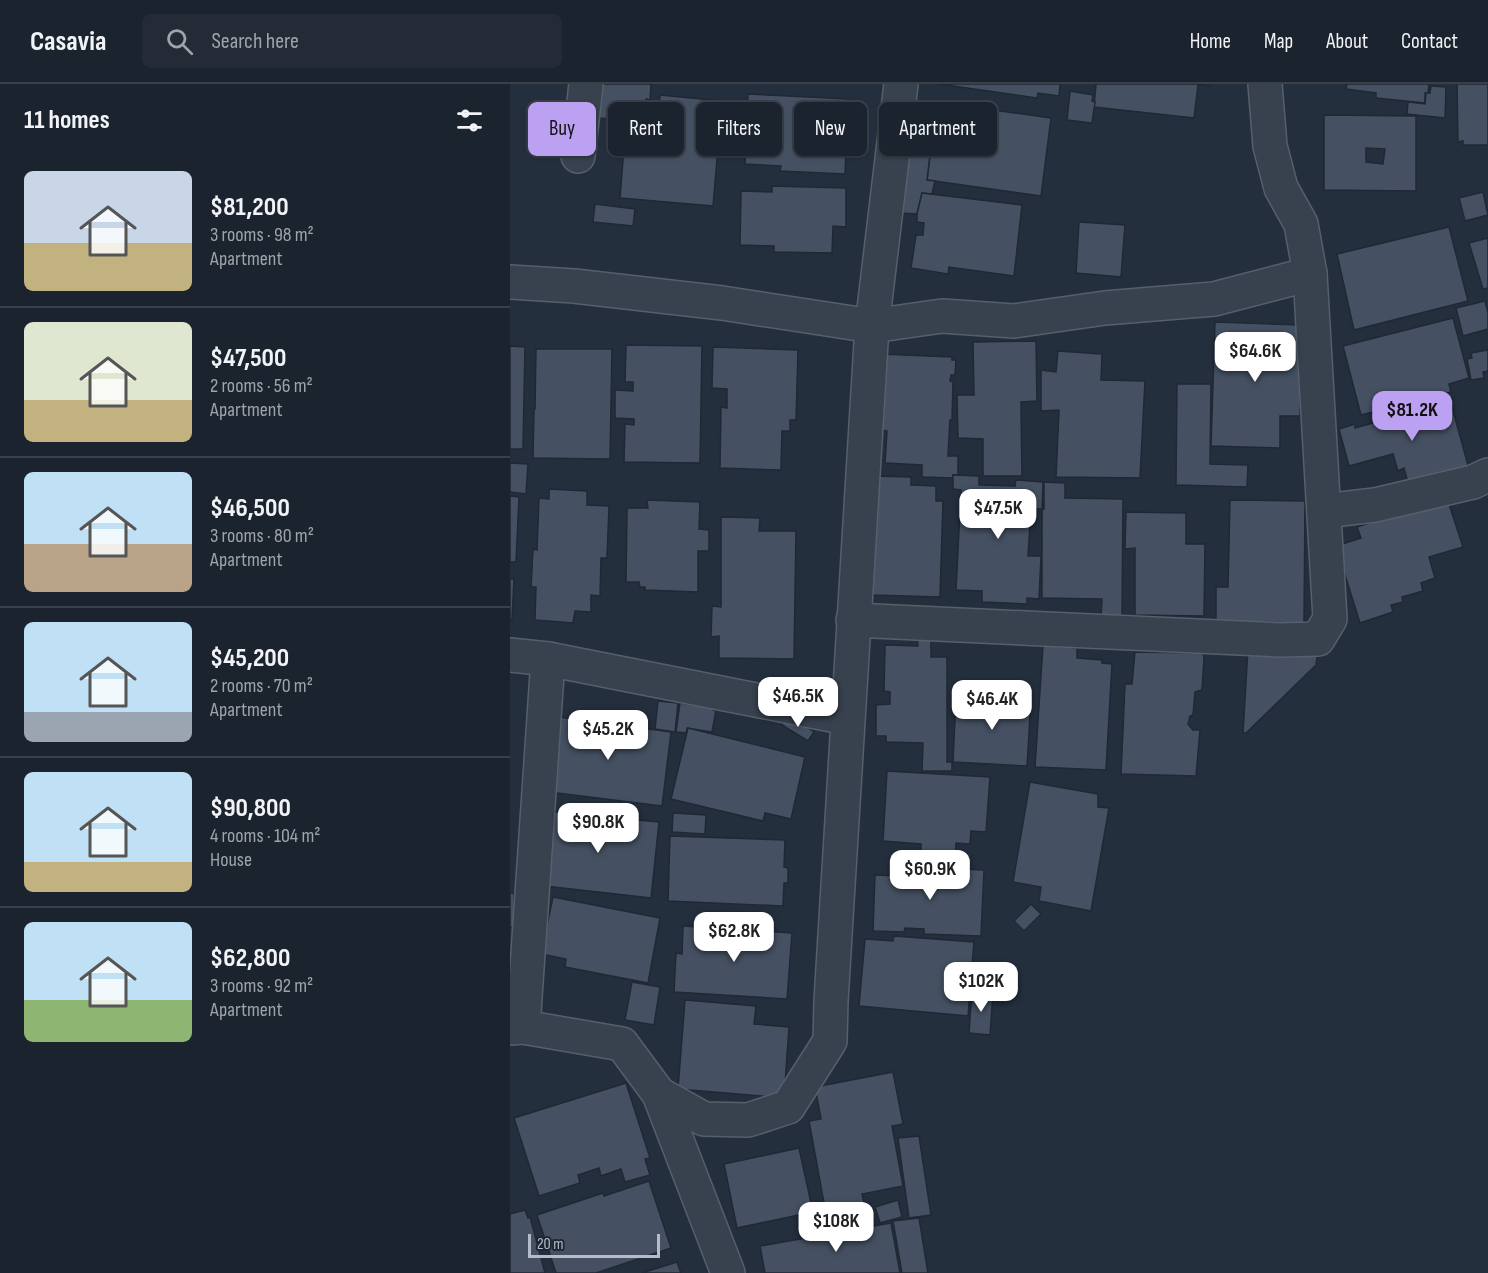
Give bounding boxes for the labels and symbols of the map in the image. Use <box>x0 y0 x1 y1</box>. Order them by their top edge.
pin: $64.6K <box>1206 332 1304 383</box>
pin: $81.2K <box>1363 391 1461 442</box>
pin: $47.5K <box>949 489 1047 540</box>
pin: $46.5K <box>749 677 847 728</box>
pin: $46.4K <box>943 680 1041 731</box>
pin: $45.2K <box>559 710 657 761</box>
pin: $90.8K <box>549 803 647 854</box>
pin: $60.9K <box>881 850 979 901</box>
pin: $62.8K <box>685 912 783 963</box>
pin: $102K <box>939 962 1023 1013</box>
pin: $108K <box>794 1202 878 1253</box>
scale bar <box>528 1231 660 1258</box>

